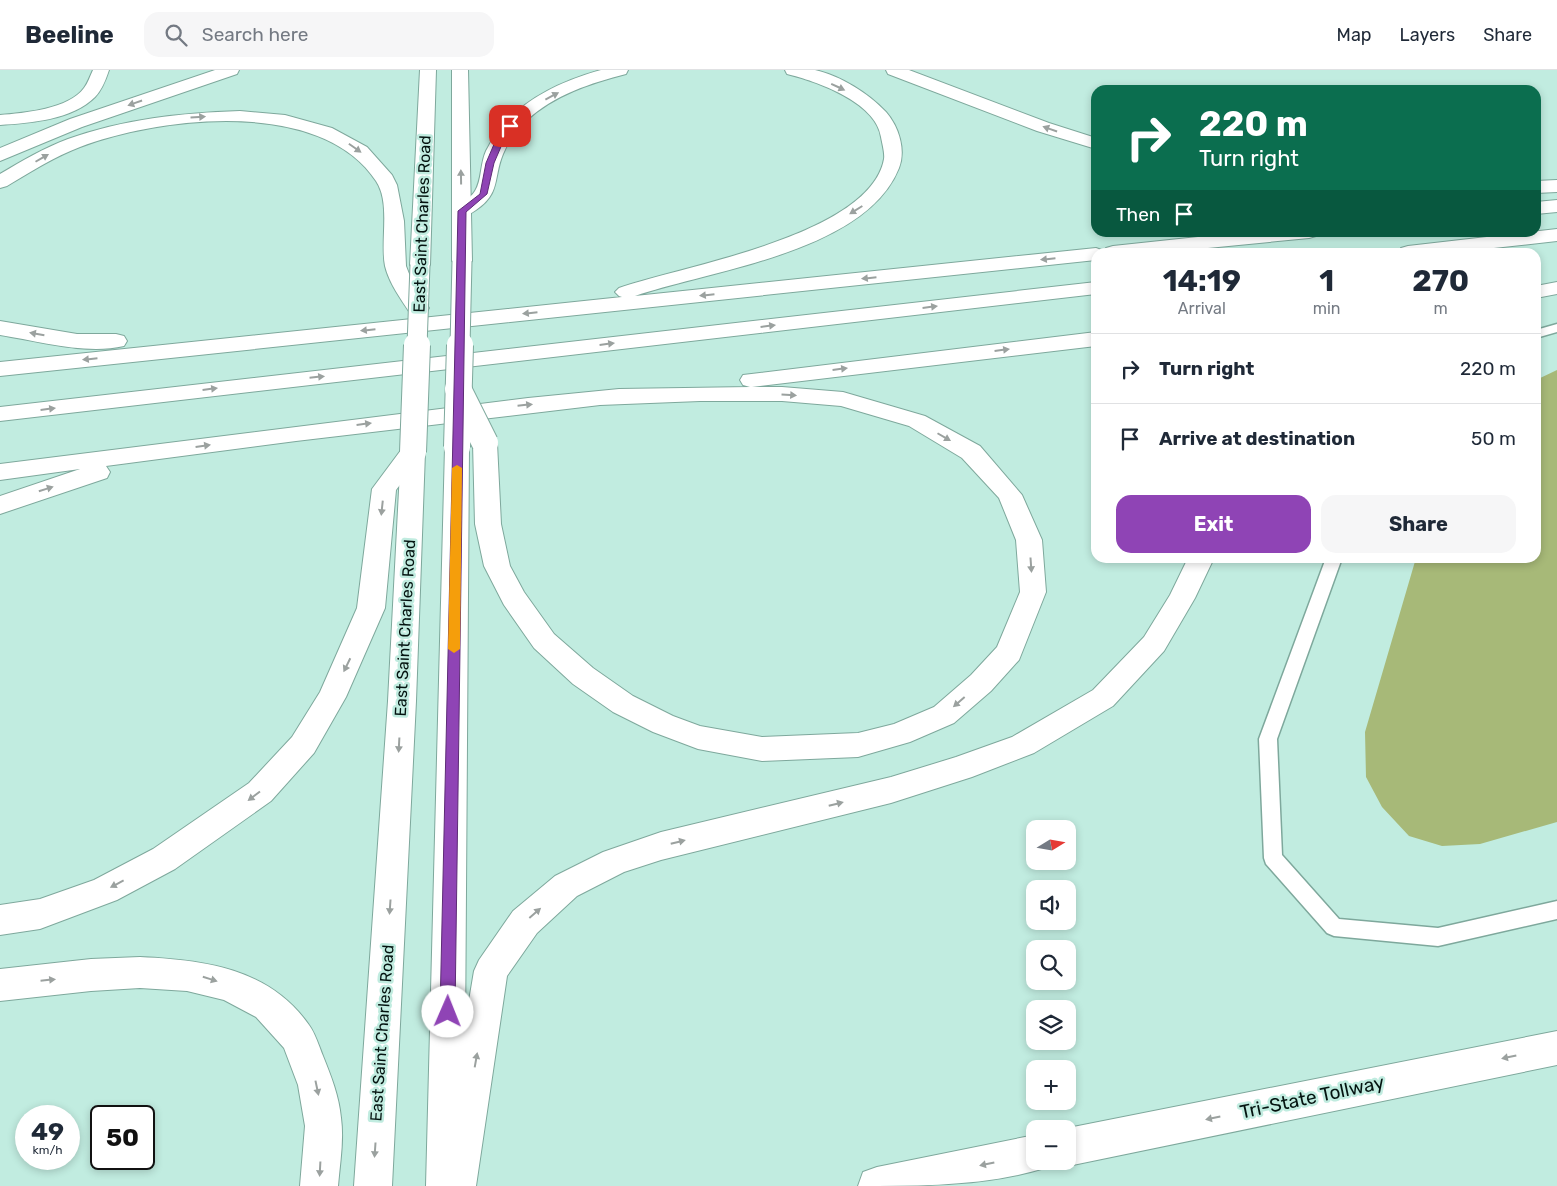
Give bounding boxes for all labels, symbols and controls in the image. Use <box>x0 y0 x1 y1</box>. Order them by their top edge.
search box <box>144 12 494 57</box>
text: Beeline <box>25 21 114 49</box>
icon: search <box>162 21 190 49</box>
text: Search here <box>202 23 308 46</box>
text: Map <box>1337 24 1372 46</box>
text: Layers <box>1400 24 1455 46</box>
text: Share <box>1483 24 1532 46</box>
one-way arrow <box>831 83 845 91</box>
one-way arrow <box>545 92 559 100</box>
one-way arrow <box>127 99 142 107</box>
text: 220 m <box>1199 103 1308 145</box>
pin <box>489 105 531 147</box>
icon: right <box>1116 105 1181 170</box>
one-way arrow <box>191 112 207 120</box>
icon: arrive <box>496 112 524 140</box>
one-way arrow <box>1042 125 1057 133</box>
street label: East Saint Charles Road <box>409 135 435 313</box>
one-way arrow <box>348 143 362 153</box>
text: Turn right <box>1199 145 1299 172</box>
one-way arrow <box>36 153 49 162</box>
one-way arrow <box>457 169 465 185</box>
icon: arrive <box>1170 200 1198 228</box>
text: Then <box>1116 203 1160 226</box>
one-way arrow <box>849 205 862 215</box>
one-way arrow <box>1039 255 1055 263</box>
text: 14:19 <box>1163 263 1241 299</box>
text: 1 <box>1319 263 1334 299</box>
text: 270 <box>1412 263 1469 299</box>
one-way arrow <box>860 274 876 282</box>
one-way arrow <box>699 291 715 299</box>
text: Arrival <box>1178 299 1226 318</box>
text: min <box>1313 299 1340 318</box>
text: m <box>1434 299 1448 318</box>
one-way arrow <box>922 303 938 311</box>
one-way arrow <box>522 309 538 317</box>
one-way arrow <box>761 322 777 330</box>
one-way arrow <box>360 326 376 334</box>
one-way arrow <box>29 330 45 338</box>
one-way arrow <box>599 340 615 348</box>
one-way arrow <box>994 346 1010 354</box>
one-way arrow <box>81 355 97 363</box>
icon: right <box>1116 355 1144 383</box>
text: Turn right <box>1159 357 1254 380</box>
text: 220 m <box>1460 357 1516 380</box>
one-way arrow <box>833 365 849 373</box>
one-way arrow <box>309 373 325 381</box>
one-way arrow <box>202 385 218 393</box>
one-way arrow <box>782 391 798 399</box>
one-way arrow <box>518 401 534 409</box>
one-way arrow <box>41 405 57 413</box>
one-way arrow <box>356 420 372 428</box>
icon: arrive <box>1116 425 1144 453</box>
text: Arrive at destination <box>1159 427 1355 450</box>
text: 50 m <box>1471 427 1516 450</box>
one-way arrow <box>937 433 952 441</box>
one-way arrow <box>195 442 211 450</box>
one-way arrow <box>39 484 54 492</box>
button: Exit <box>1116 495 1311 553</box>
button: Share <box>1321 495 1516 553</box>
one-way arrow <box>378 500 386 516</box>
street label: East Saint Charles Road <box>391 539 419 717</box>
one-way arrow <box>1027 557 1035 573</box>
one-way arrow <box>343 658 351 672</box>
one-way arrow <box>954 696 966 708</box>
one-way arrow <box>395 737 403 753</box>
one-way arrow <box>247 791 261 801</box>
one-way arrow <box>829 800 844 808</box>
north arrow <box>1026 820 1076 870</box>
map controls <box>1026 820 1076 1170</box>
one-way arrow <box>671 838 686 846</box>
one-way arrow <box>111 879 124 888</box>
button: sound <box>1026 880 1076 930</box>
one-way arrow <box>386 900 394 916</box>
one-way arrow <box>528 908 541 919</box>
button: search <box>1026 940 1076 990</box>
street label: East Saint Charles Road <box>366 944 398 1122</box>
one-way arrow <box>41 976 57 984</box>
one-way arrow <box>202 976 217 984</box>
position arrow <box>421 985 473 1037</box>
button: layers <box>1026 1000 1076 1050</box>
one-way arrow <box>473 1051 481 1067</box>
one-way arrow <box>1501 1054 1517 1062</box>
button: + <box>1026 1060 1076 1110</box>
street label: Tri-State Tollway <box>1238 1070 1386 1124</box>
one-way arrow <box>313 1080 321 1095</box>
speed limit sign: 50 <box>90 1105 155 1170</box>
one-way arrow <box>1204 1114 1220 1122</box>
text: 49 <box>31 1117 64 1146</box>
button: − <box>1026 1120 1076 1170</box>
text: km/h <box>33 1143 62 1157</box>
one-way arrow <box>370 1143 378 1159</box>
one-way arrow <box>979 1160 995 1168</box>
one-way arrow <box>316 1162 324 1178</box>

